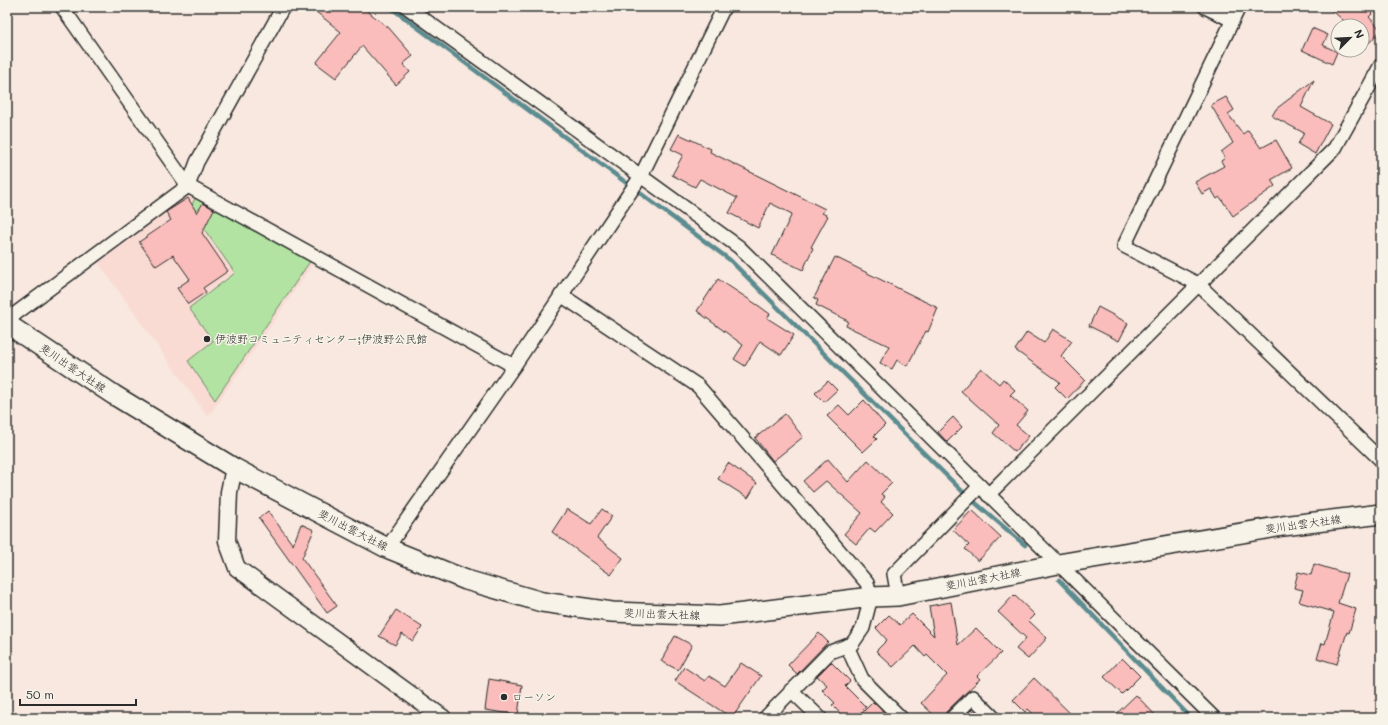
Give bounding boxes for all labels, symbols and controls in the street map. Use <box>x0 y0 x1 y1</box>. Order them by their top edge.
north arrow <box>1330 18 1370 58</box>
text: N <box>1351 27 1368 41</box>
place label: 伊波野コミュニティセンター;伊波野公民館 <box>215 331 427 346</box>
marker: 伊波野コミュニティセンター;伊波野公民館 <box>202 334 212 344</box>
street label: 斐川出雲大社線 <box>37 340 109 395</box>
street label: 斐川出雲大社線 <box>316 505 391 554</box>
street label: 斐川出雲大社線 <box>1264 511 1342 536</box>
street label: 斐川出雲大社線 <box>944 564 1022 593</box>
street label: 斐川出雲大社線 <box>623 605 701 622</box>
scale bar <box>20 681 136 707</box>
text: 50 m <box>26 686 54 702</box>
place label: ローソン <box>512 689 556 704</box>
marker: ローソン <box>499 692 509 702</box>

